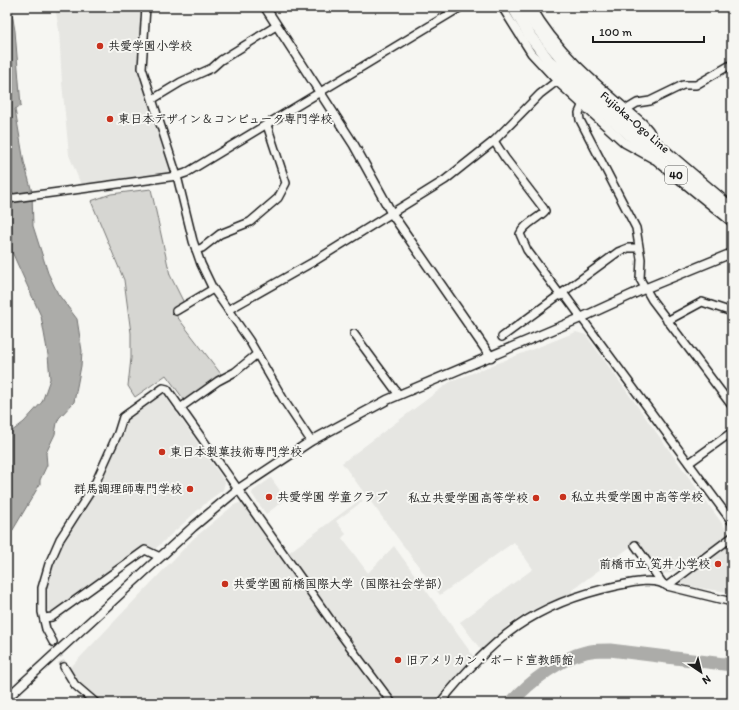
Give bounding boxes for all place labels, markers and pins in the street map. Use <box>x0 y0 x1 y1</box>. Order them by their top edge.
place label: 共愛学園小学校 <box>108 39 192 53</box>
marker: 共愛学園小学校 <box>95 41 105 51</box>
place label: 東日本デザイン＆コンピュータ専門学校 <box>118 112 332 126</box>
marker: 東日本デザイン＆コンピュータ専門学校 <box>105 114 115 124</box>
place label: 東日本製菓技術専門学校 <box>170 445 302 459</box>
marker: 東日本製菓技術専門学校 <box>157 447 167 457</box>
place label: 群馬調理師専門学校 <box>74 482 182 496</box>
marker: 群馬調理師専門学校 <box>185 484 195 494</box>
place label: 共愛学園 学童クラブ <box>277 490 388 504</box>
place label: 私立共愛学園中高等学校 <box>571 490 703 504</box>
place label: 私立共愛学園高等学校 <box>408 491 528 505</box>
marker: 共愛学園 学童クラブ <box>264 492 274 502</box>
marker: 私立共愛学園中高等学校 <box>558 492 568 502</box>
marker: 私立共愛学園高等学校 <box>531 493 541 503</box>
place label: 前橋市立 笂井小学校 <box>599 557 710 571</box>
marker: 前橋市立 笂井小学校 <box>713 559 723 569</box>
place label: 共愛学園前橋国際大学（国際社会学部） <box>233 577 449 591</box>
marker: 共愛学園前橋国際大学（国際社会学部） <box>220 579 230 589</box>
place label: 旧アメリカン・ボード宣教師館 <box>406 653 574 667</box>
marker: 旧アメリカン・ボード宣教師館 <box>393 655 403 665</box>

